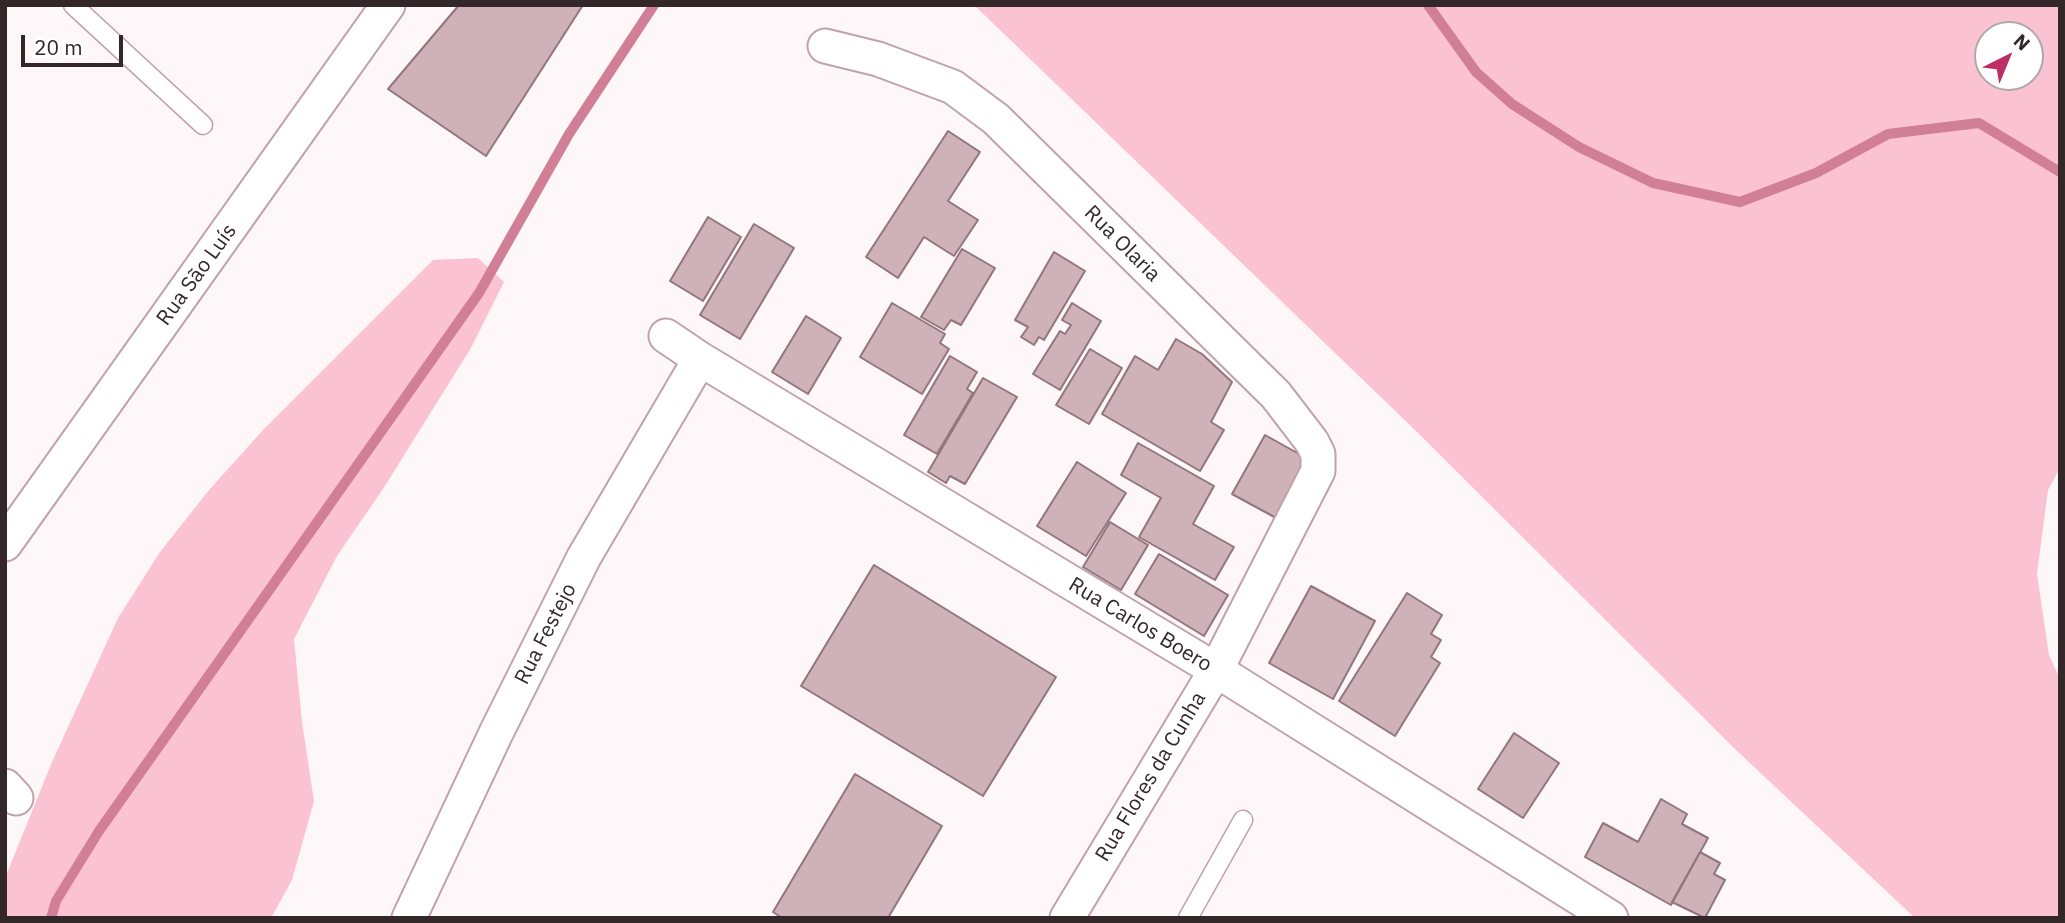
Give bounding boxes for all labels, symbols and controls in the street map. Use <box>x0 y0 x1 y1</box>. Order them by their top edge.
scale bar <box>24 21 126 65</box>
north arrow <box>1974 21 2044 91</box>
text: N <box>2009 29 2035 56</box>
text: 20 m <box>34 33 83 61</box>
street label: Rua Olaria <box>1079 201 1165 287</box>
street label: Rua São Luís <box>152 219 242 331</box>
street label: Rua Carlos Boero <box>1064 572 1216 678</box>
street label: Rua Festejo <box>510 579 582 689</box>
street label: Rua Flores da Cunha <box>1090 688 1212 866</box>

